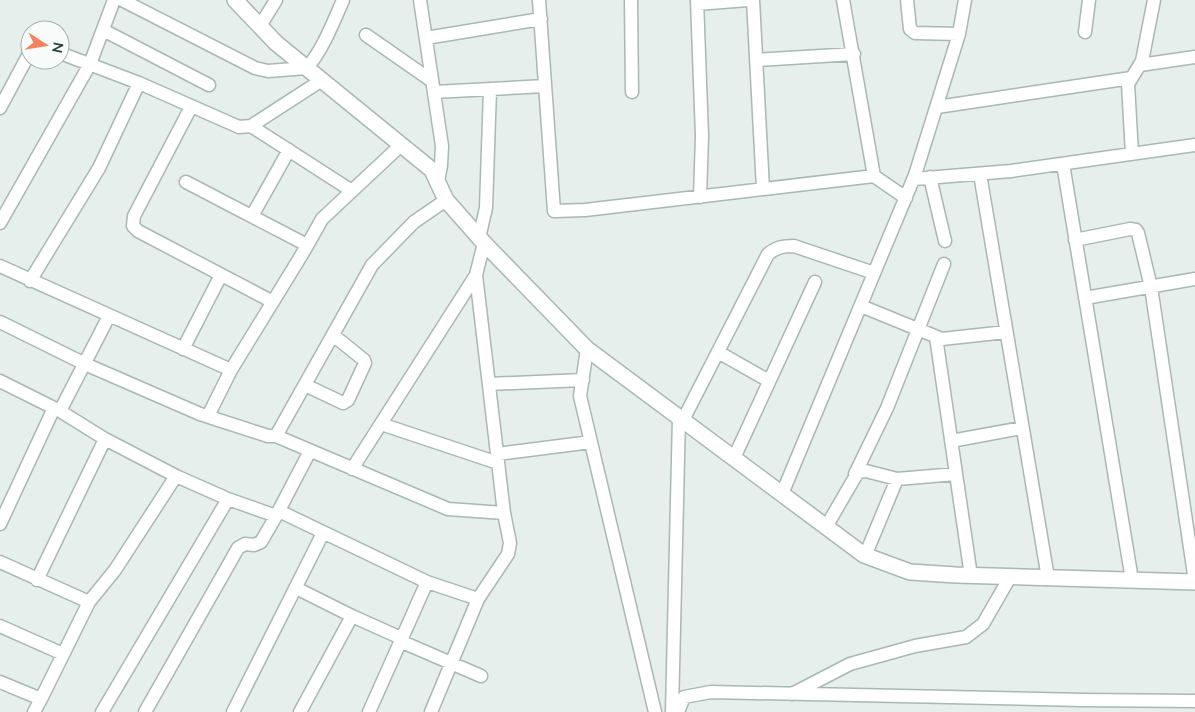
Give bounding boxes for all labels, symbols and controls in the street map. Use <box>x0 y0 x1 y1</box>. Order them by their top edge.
north arrow <box>20 20 70 70</box>
text: N <box>47 40 68 55</box>

